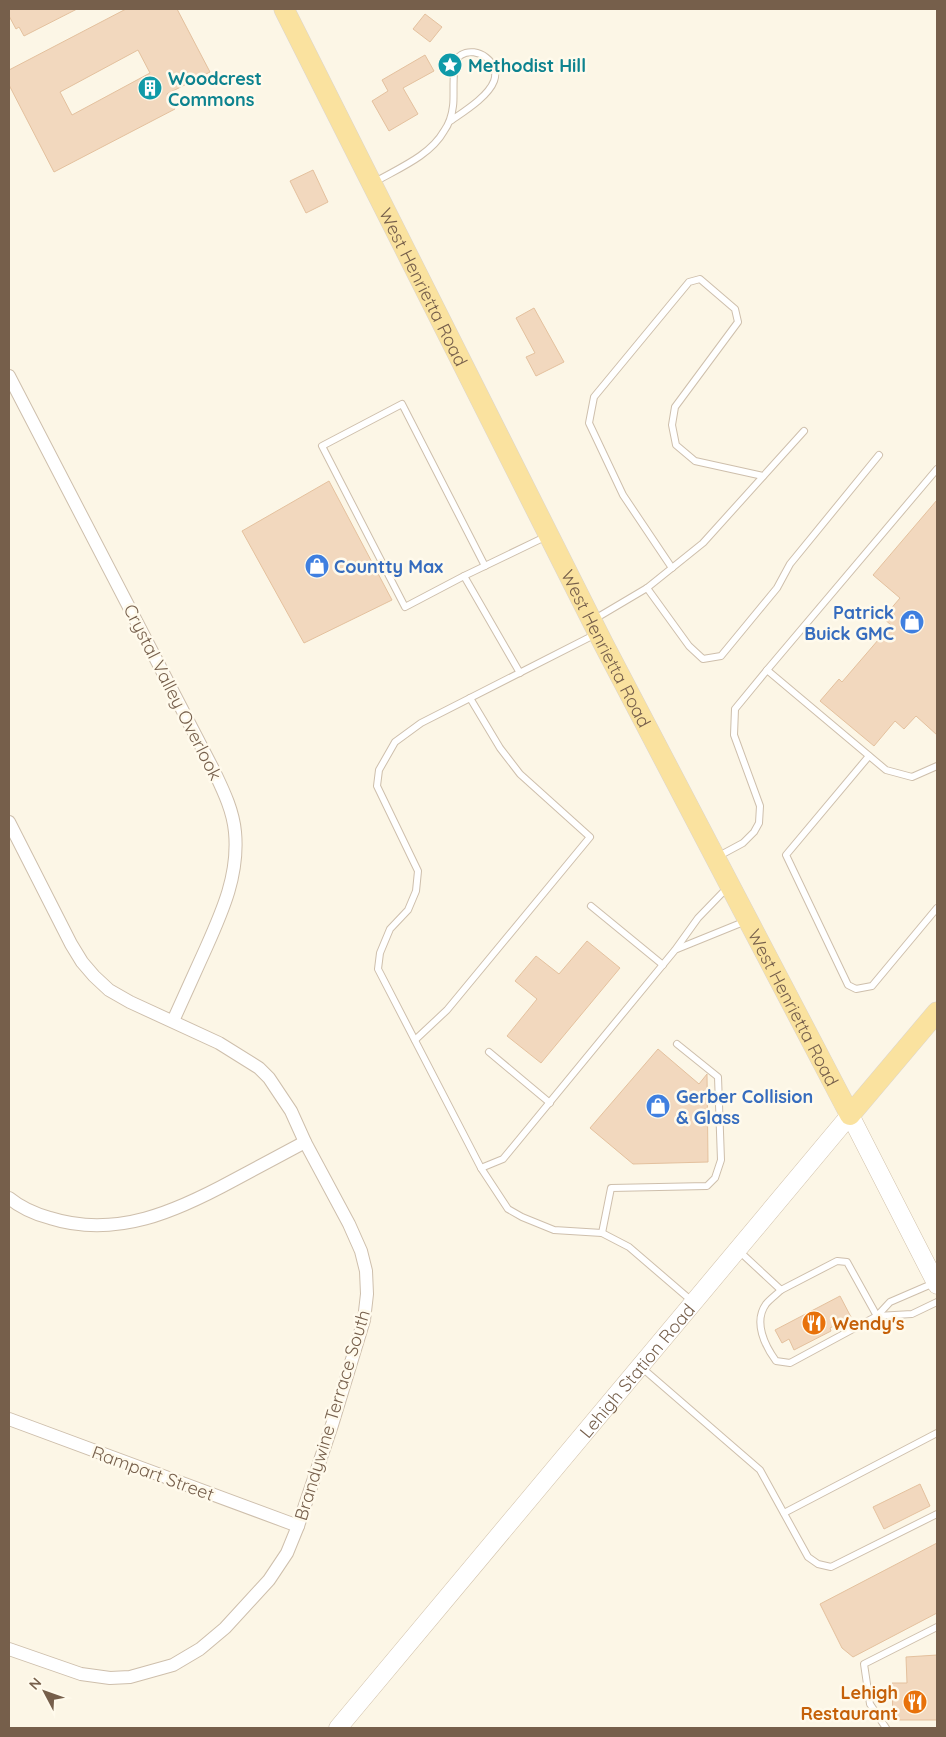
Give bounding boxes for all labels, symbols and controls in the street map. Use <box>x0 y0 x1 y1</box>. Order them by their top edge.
place icon: Methodist Hill <box>437 52 463 78</box>
place label: Methodist Hill <box>468 54 586 77</box>
place label: Woodcrest Commons <box>168 67 262 111</box>
building icon: Woodcrest Commons <box>137 75 163 101</box>
street label: West Henrietta Road <box>374 204 473 370</box>
shop icon: Countty Max <box>304 553 330 579</box>
place label: Countty Max <box>334 555 443 578</box>
street label: West Henrietta Road <box>556 566 656 731</box>
street label: Crystal Valley Overlook <box>119 600 227 784</box>
place label: Patrick Buick GMC <box>804 601 894 645</box>
shop icon: Patrick Buick GMC <box>899 609 925 635</box>
street label: West Henrietta Road <box>743 925 844 1090</box>
place label: Gerber Collision & Glass <box>676 1085 813 1129</box>
shop icon: Gerber Collision & Glass <box>645 1093 671 1119</box>
street label: Lehigh Station Road <box>574 1298 699 1442</box>
street label: Brandywine Terrace South <box>289 1307 375 1523</box>
restaurant icon: Wendy's <box>801 1310 827 1336</box>
place label: Wendy's <box>832 1312 905 1335</box>
street label: Rampart Street <box>89 1440 217 1506</box>
north arrow <box>20 1667 70 1717</box>
text: N <box>25 1674 45 1693</box>
place label: Lehigh Restaurant <box>800 1681 898 1725</box>
restaurant icon: Lehigh Restaurant <box>902 1689 928 1715</box>

